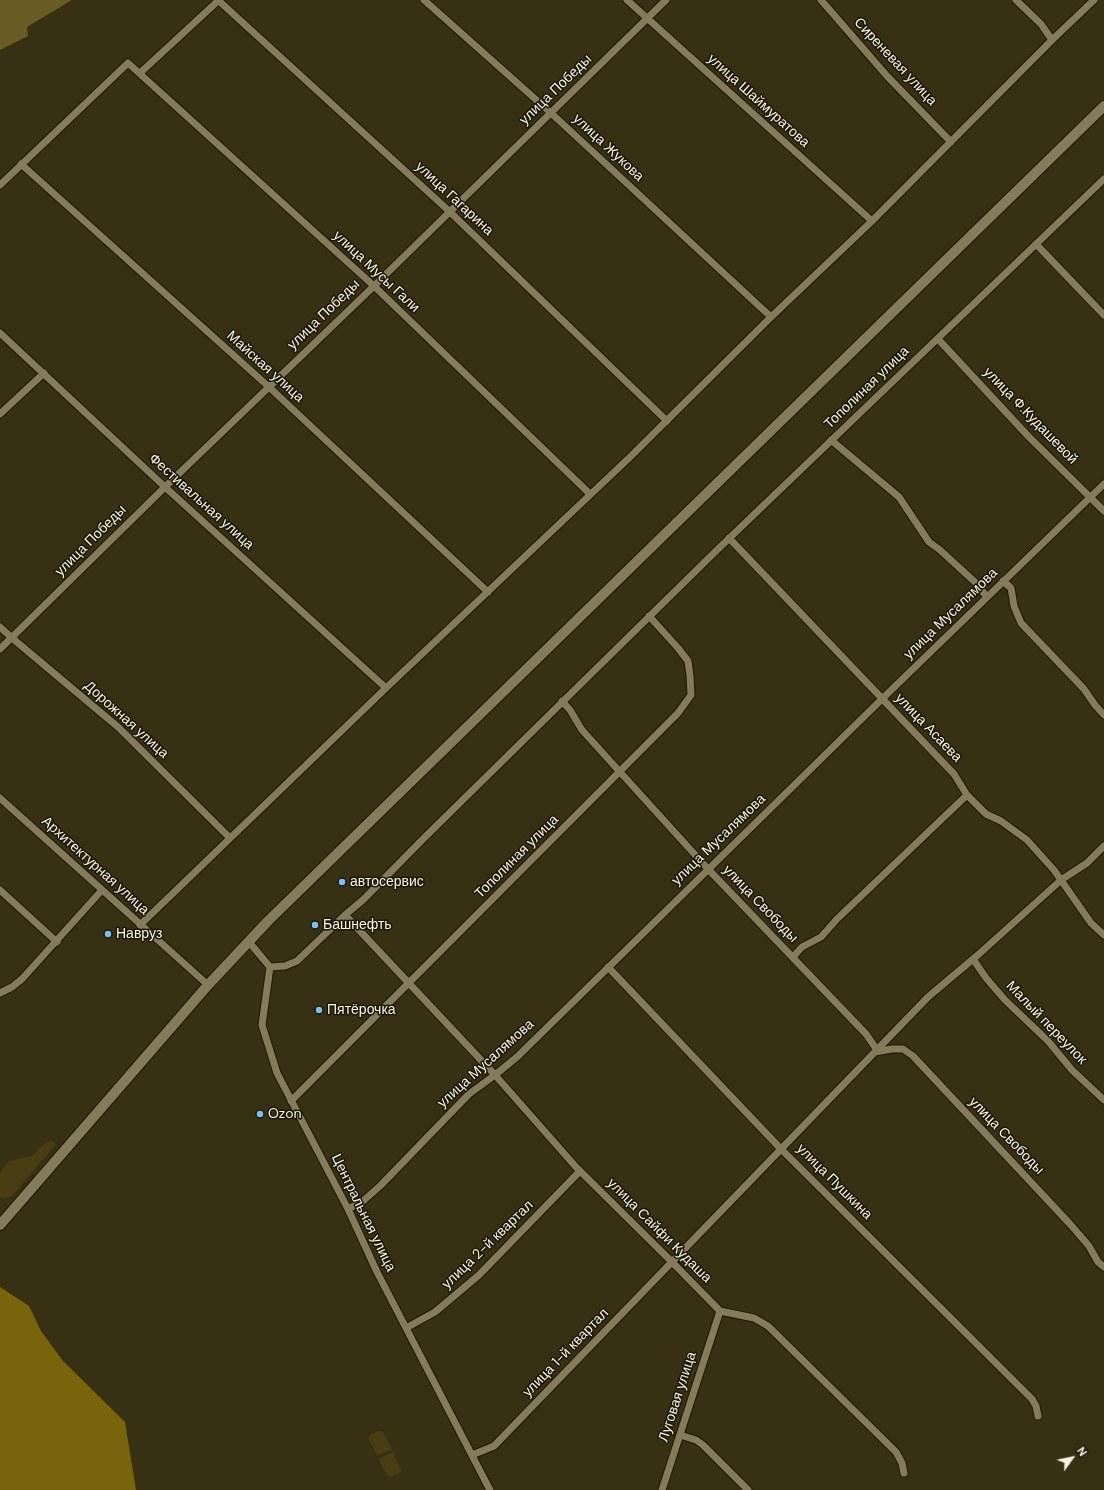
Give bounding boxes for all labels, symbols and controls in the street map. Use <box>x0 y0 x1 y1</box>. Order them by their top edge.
street label: Сиреневая улица <box>850 15 940 109</box>
street label: улица Победы <box>516 51 596 129</box>
street label: улица Шаймуратова <box>703 51 813 151</box>
street label: улица Жукова <box>569 111 647 185</box>
street label: улица Гагарина <box>412 159 496 239</box>
street label: улица Мусы Гали <box>329 228 423 316</box>
street label: улица Победы <box>284 276 364 354</box>
street label: Майская улица <box>223 328 307 406</box>
street label: Тополиная улица <box>821 343 913 433</box>
street label: улица Ф.Кудашевой <box>979 364 1081 468</box>
street label: Фестивальная улица <box>145 450 257 554</box>
street label: улица Победы <box>52 502 130 580</box>
street label: улица Мусалямова <box>901 565 1001 663</box>
street label: Дорожная улица <box>80 678 172 762</box>
street label: улица Асаева <box>891 690 965 766</box>
street label: улица Мусалямова <box>669 791 769 889</box>
street label: Тополиная улица <box>472 812 562 902</box>
street label: Архитектурная улица <box>38 813 152 919</box>
street label: улица Свободы <box>719 862 801 946</box>
place label: автосервис <box>350 874 424 890</box>
marker: автосервис <box>337 877 347 887</box>
place label: Башнефть <box>323 917 392 933</box>
marker: Башнефть <box>310 920 320 930</box>
place label: Навруз <box>116 926 162 942</box>
marker: Навруз <box>103 929 113 939</box>
street label: Малый переулок <box>1002 978 1090 1068</box>
place label: Пятёрочка <box>327 1002 396 1018</box>
marker: Пятёрочка <box>314 1005 324 1015</box>
street label: улица Мусалямова <box>434 1016 538 1112</box>
street label: улица Свободы <box>965 1094 1047 1178</box>
place label: Ozon <box>268 1106 302 1122</box>
marker: Ozon <box>255 1109 265 1119</box>
street label: улица Пушкина <box>793 1141 875 1223</box>
street label: Центральная улица <box>327 1152 399 1274</box>
street label: улица Сайфи Кудаша <box>603 1175 715 1287</box>
street label: улица 2-й квартал <box>439 1197 537 1293</box>
street label: улица 1-й квартал <box>519 1305 613 1401</box>
street label: Луговая улица <box>656 1350 700 1444</box>
north arrow <box>1052 1438 1092 1478</box>
text: N <box>1074 1444 1090 1459</box>

